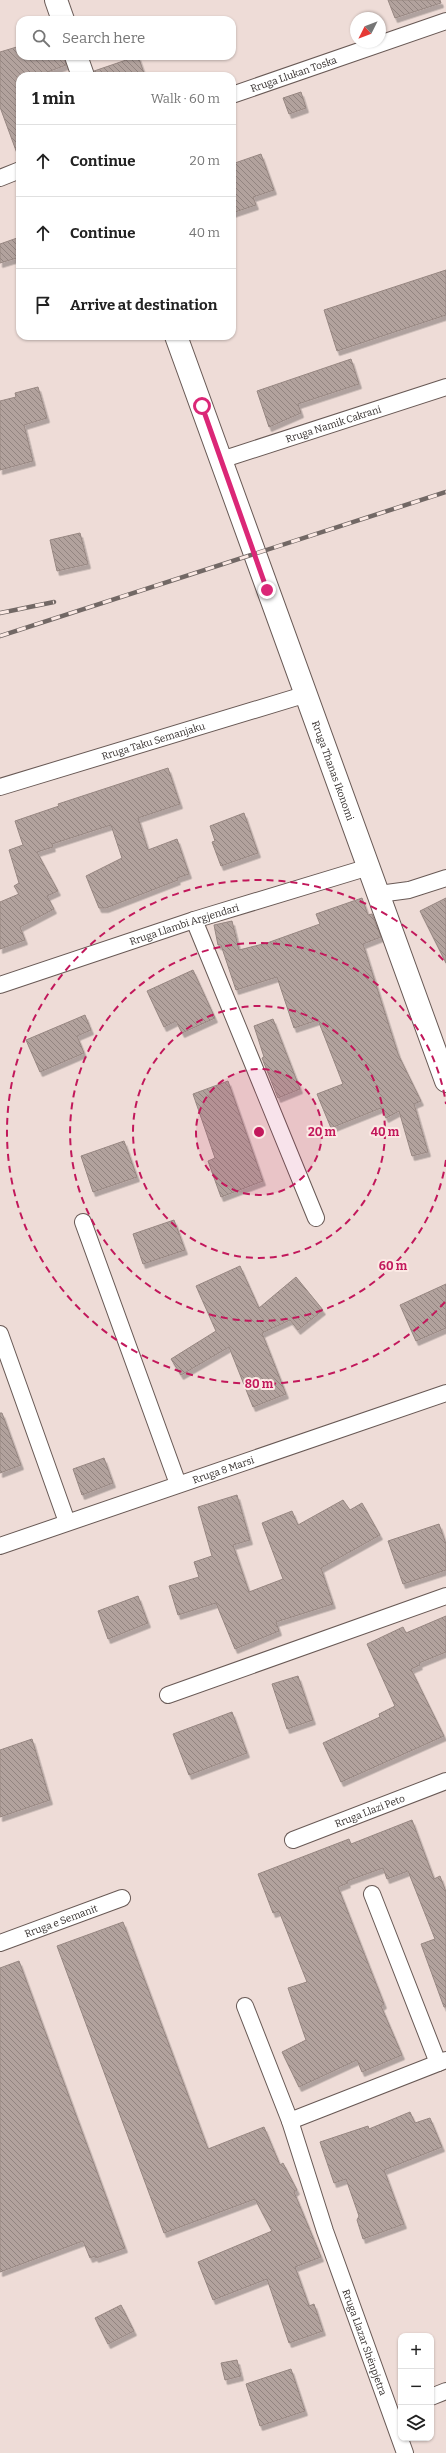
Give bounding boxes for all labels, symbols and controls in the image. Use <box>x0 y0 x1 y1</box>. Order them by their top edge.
north arrow <box>350 12 386 48</box>
search box <box>16 16 236 60</box>
icon: search <box>30 27 52 49</box>
text: Search here <box>62 29 145 47</box>
street label: Rruga Llukan Toska <box>249 54 339 95</box>
text: 1 min <box>32 88 75 109</box>
text: Walk · 60 m <box>151 91 220 106</box>
icon: ahead <box>32 150 54 172</box>
text: Continue <box>70 152 136 170</box>
text: 20 m <box>190 153 220 168</box>
icon: ahead <box>32 222 54 244</box>
text: Continue <box>70 224 136 242</box>
text: 40 m <box>189 225 220 240</box>
icon: arrive <box>32 294 54 316</box>
text: Arrive at destination <box>70 296 217 314</box>
route start <box>193 397 211 415</box>
street label: Rruga Namik Cakrani <box>284 403 383 446</box>
route end <box>258 581 276 599</box>
street label: Rruga Thanas Ikonomi <box>309 719 356 822</box>
street label: Rruga Taku Semanjaku <box>100 720 206 763</box>
street label: Rruga Llambi Argjendari <box>128 902 241 948</box>
centre of rings <box>252 1125 266 1139</box>
text: 20 m <box>308 1125 337 1139</box>
text: 40 m <box>371 1125 400 1139</box>
text: 60 m <box>379 1259 408 1273</box>
text: 80 m <box>245 1377 274 1391</box>
street label: Rruga 8 Marsi <box>191 1454 256 1486</box>
street label: Rruga Llazi Peto <box>333 1792 407 1830</box>
street label: Rruga e Semanit <box>23 1902 100 1940</box>
street label: Rruga Llazar Shënpjetra <box>339 2288 389 2398</box>
map controls <box>398 2333 434 2441</box>
button: + <box>398 2333 434 2369</box>
button: − <box>398 2369 434 2405</box>
button: layers <box>398 2405 434 2441</box>

